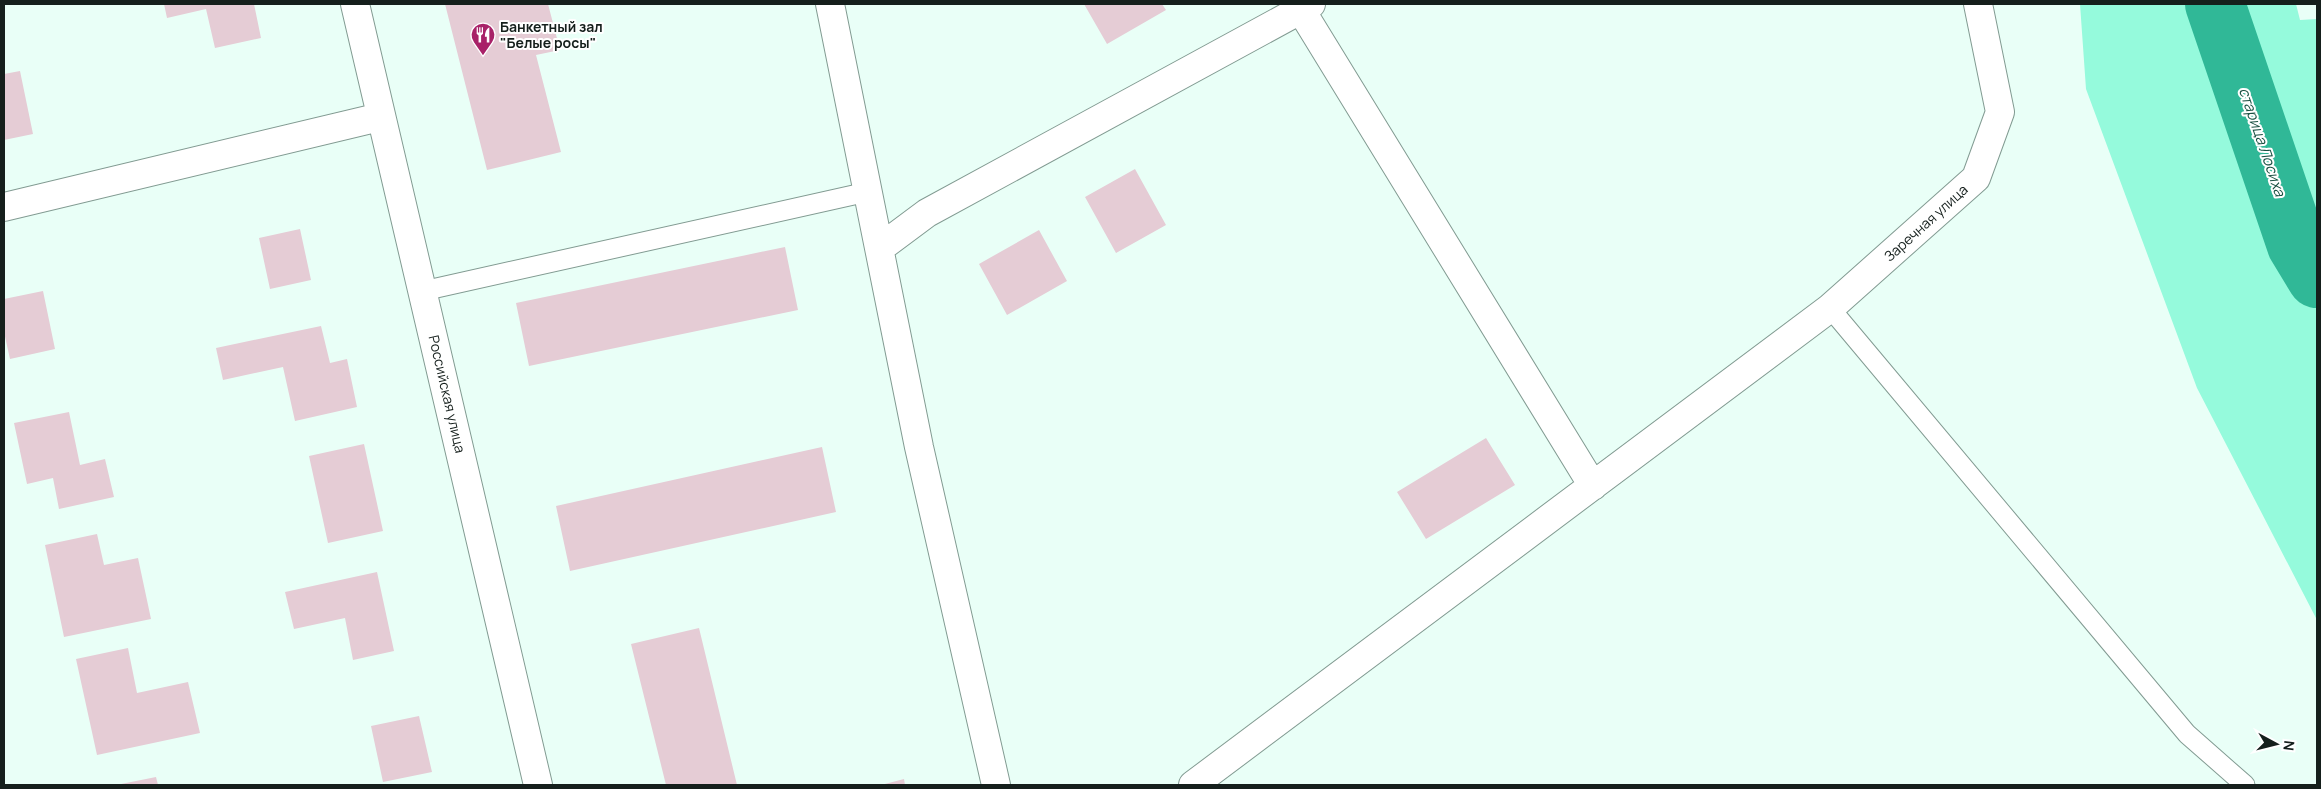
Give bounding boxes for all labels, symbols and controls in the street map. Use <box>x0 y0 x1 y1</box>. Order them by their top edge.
place label: Банкетный зал "Белые росы" <box>500 17 603 52</box>
restaurant icon: Банкетный зал "Белые росы" <box>470 22 496 56</box>
water label: старица Лосиха <box>2234 85 2291 200</box>
street label: Заречная улица <box>1880 180 1972 265</box>
street label: Российская улица <box>425 333 470 455</box>
north arrow <box>2251 719 2301 769</box>
text: N <box>2279 739 2299 752</box>

